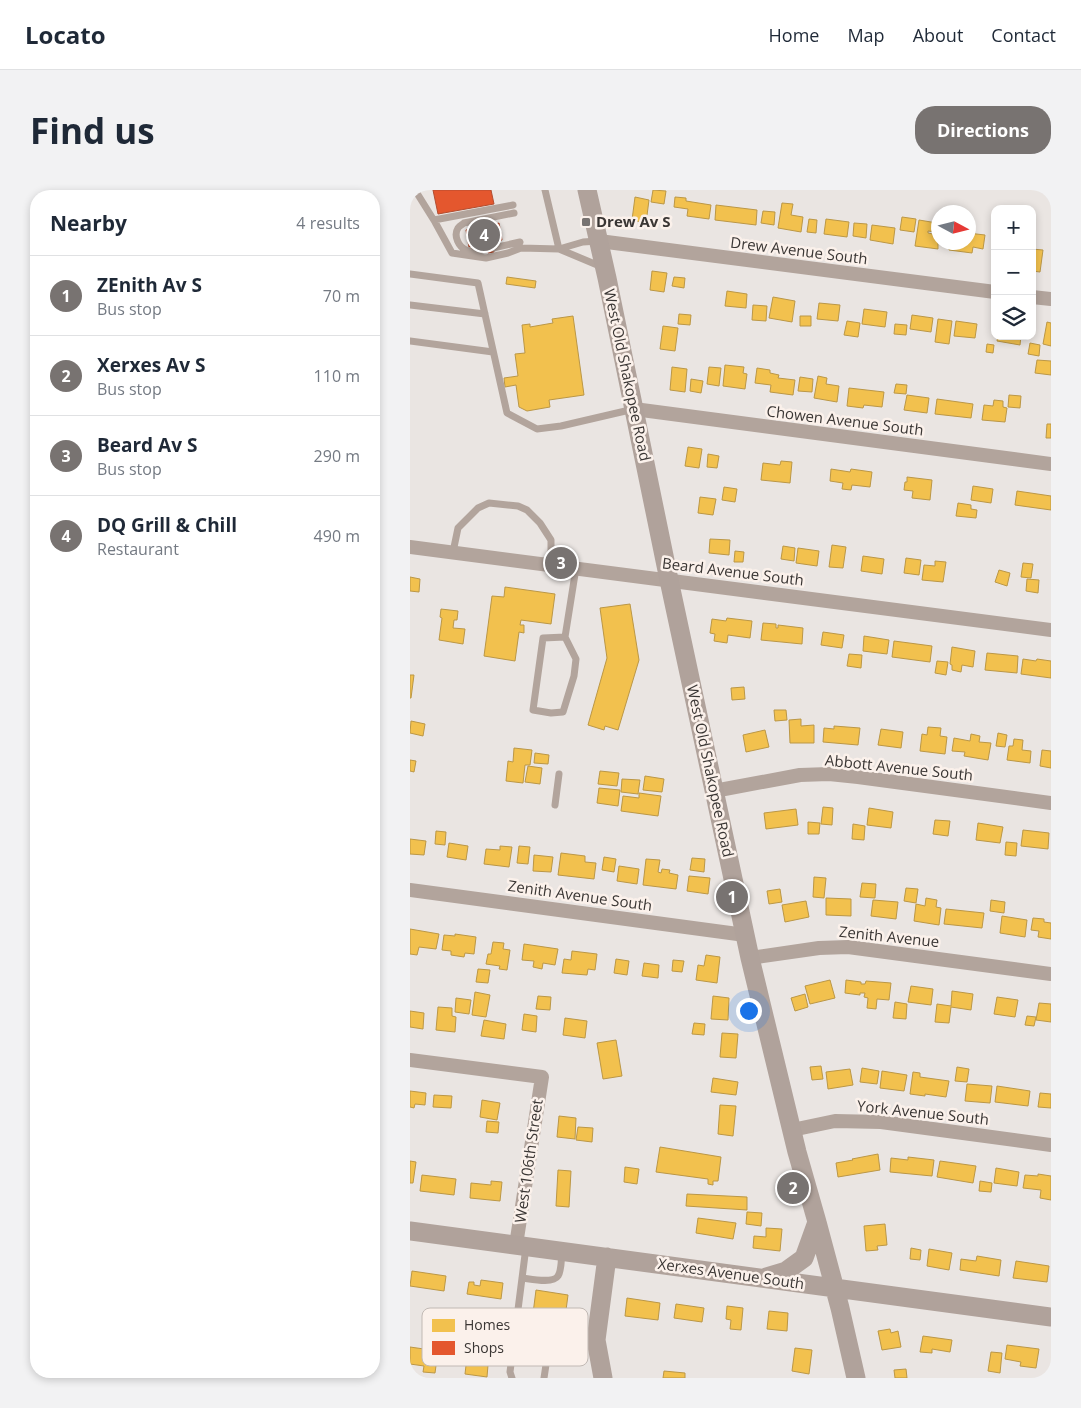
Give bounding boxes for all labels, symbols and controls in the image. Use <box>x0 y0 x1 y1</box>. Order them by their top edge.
text: Locato <box>25 18 106 51</box>
text: Home <box>769 23 819 47</box>
text: Map <box>847 23 885 47</box>
text: About <box>913 23 963 47</box>
text: Contact <box>991 23 1056 47</box>
button: Directions <box>915 106 1051 154</box>
text: Find us <box>30 107 155 154</box>
north arrow <box>931 205 976 250</box>
map controls <box>991 205 1036 340</box>
button: + <box>991 205 1036 250</box>
text: Nearby <box>50 209 127 237</box>
place label: Drew Av S <box>596 211 671 231</box>
text: 4 results <box>296 212 360 234</box>
pin: 4 <box>468 216 500 254</box>
marker: Drew Av S <box>580 216 592 228</box>
street label: Drew Avenue South <box>729 232 869 268</box>
button: − <box>991 250 1036 295</box>
text: ZEnith Av S <box>97 272 202 298</box>
text: 1 <box>61 285 71 307</box>
text: 70 m <box>323 285 360 307</box>
street label: West Old Shakopee Road <box>600 287 656 463</box>
button: layers <box>991 295 1036 340</box>
text: Bus stop <box>97 298 162 320</box>
text: Xerxes Av S <box>97 352 205 378</box>
text: 2 <box>61 365 71 387</box>
text: 110 m <box>314 365 360 387</box>
text: Bus stop <box>97 378 162 400</box>
street label: Chowen Avenue South <box>766 400 925 440</box>
text: Beard Av S <box>97 432 197 458</box>
text: 3 <box>61 445 71 467</box>
text: 290 m <box>314 445 360 467</box>
text: Bus stop <box>97 458 162 480</box>
text: DQ Grill & Chill <box>97 512 237 538</box>
text: 4 <box>61 525 71 547</box>
text: 490 m <box>314 525 360 547</box>
text: Restaurant <box>97 538 179 560</box>
pin: 3 <box>545 544 577 582</box>
street label: Beard Avenue South <box>661 552 805 590</box>
street label: West Old Shakopee Road <box>683 683 739 859</box>
street label: Abbott Avenue South <box>824 749 974 785</box>
street label: Zenith Avenue South <box>507 875 654 915</box>
pin: 1 <box>716 878 748 916</box>
street label: Zenith Avenue <box>838 921 940 951</box>
your location <box>736 998 762 1024</box>
street label: York Avenue South <box>856 1095 990 1129</box>
street label: West 106th Street <box>509 1098 547 1224</box>
pin: 2 <box>777 1169 809 1207</box>
street label: Xerxes Avenue South <box>657 1253 806 1293</box>
legend <box>422 1308 588 1366</box>
text: Homes <box>464 1315 511 1334</box>
text: Shops <box>464 1338 504 1357</box>

